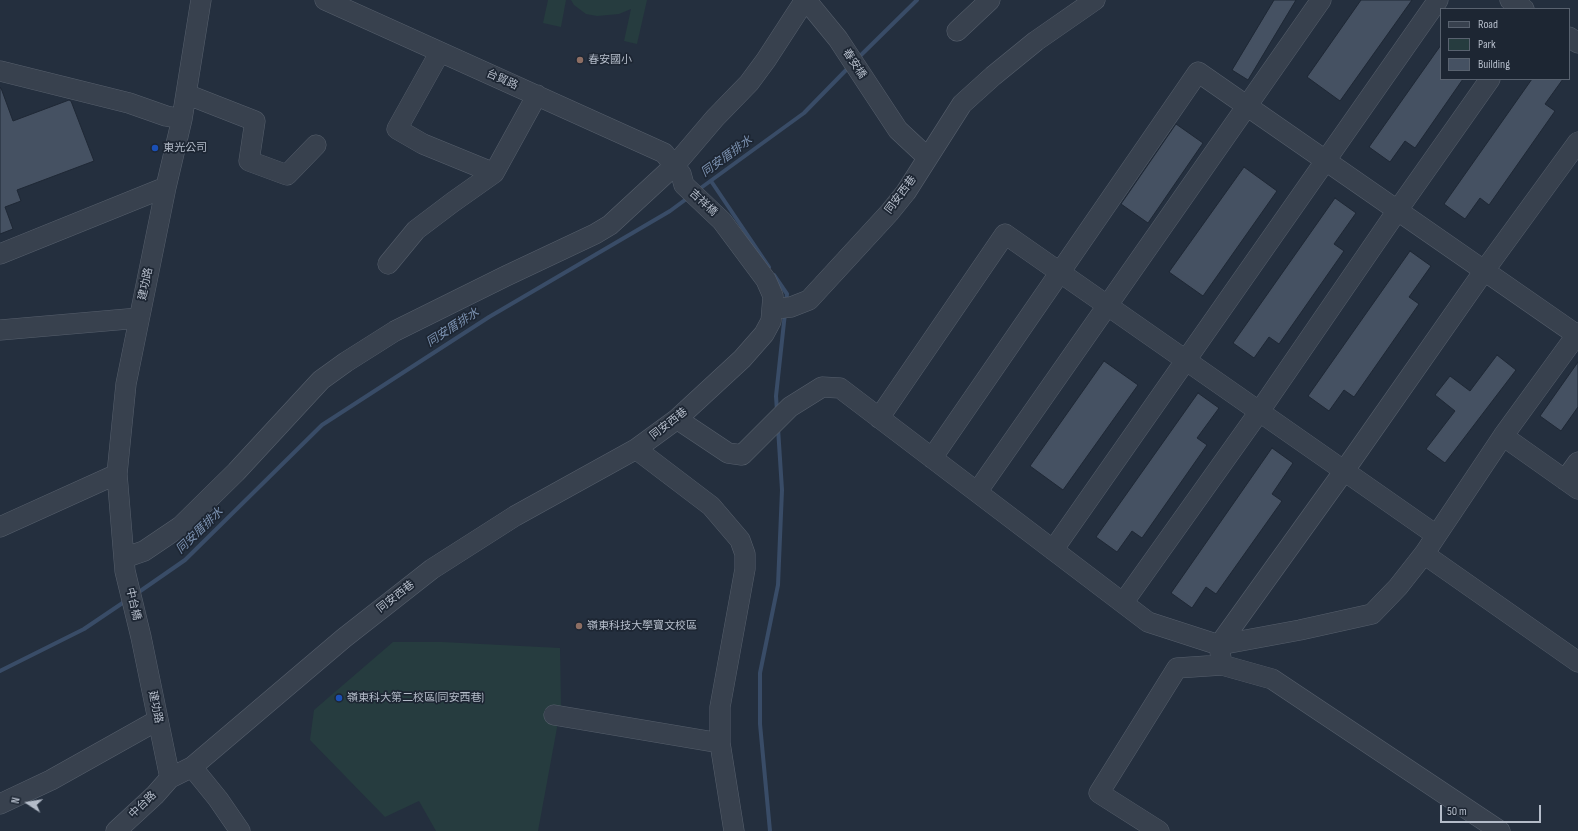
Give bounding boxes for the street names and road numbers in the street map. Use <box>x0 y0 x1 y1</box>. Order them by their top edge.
street label: 春安橋 <box>839 47 869 81</box>
street label: 台貿路 <box>484 67 520 93</box>
street label: 同安西巷 <box>882 173 920 217</box>
street label: 吉祥橋 <box>686 187 720 219</box>
street label: 建功路 <box>136 266 156 302</box>
street label: 同安西巷 <box>648 405 690 443</box>
street label: 同安西巷 <box>375 578 417 616</box>
street label: 中台橋 <box>123 586 143 622</box>
street label: 建功路 <box>145 689 165 725</box>
street label: 中台路 <box>127 789 159 821</box>

